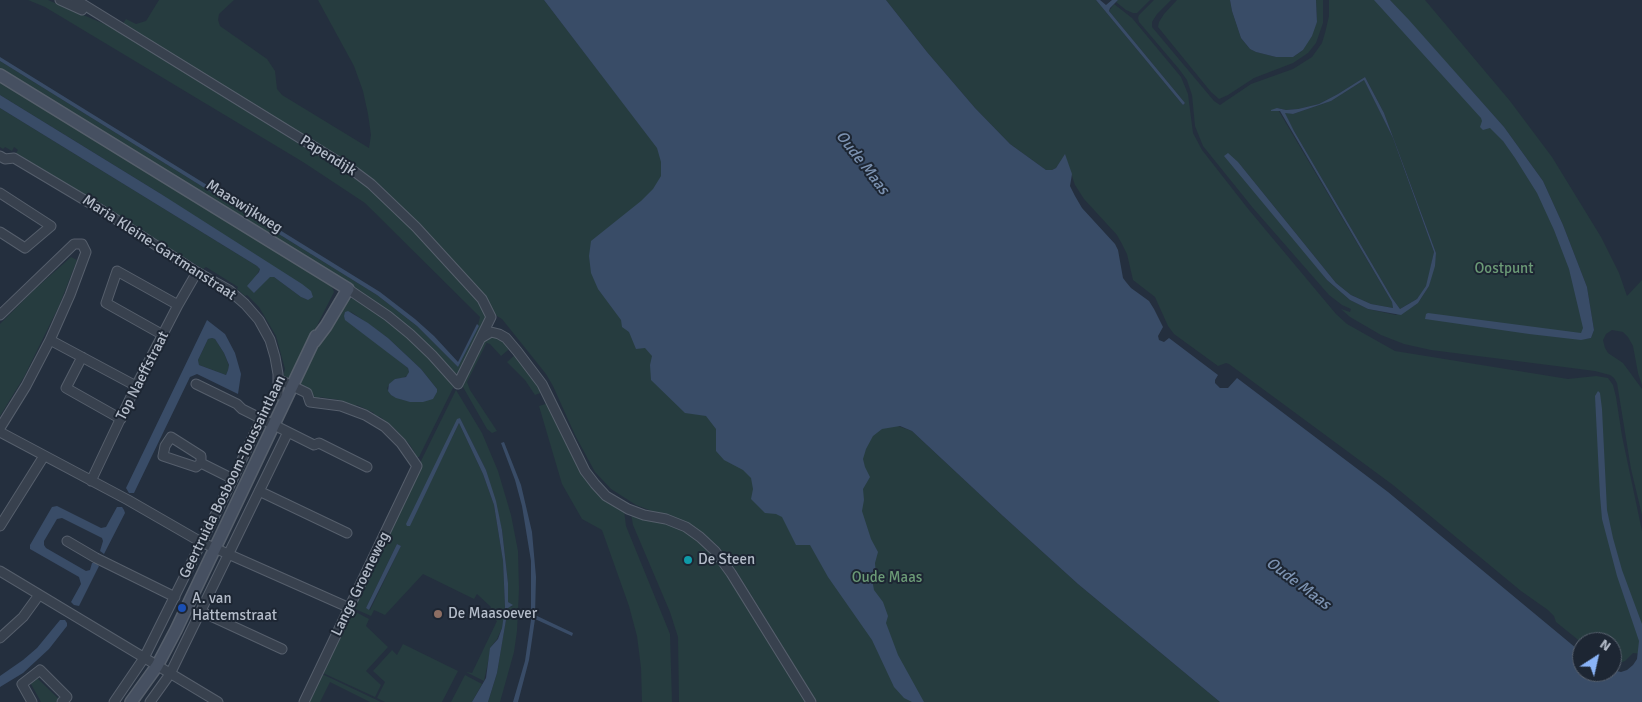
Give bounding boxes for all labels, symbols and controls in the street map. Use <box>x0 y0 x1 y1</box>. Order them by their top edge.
water label: Oude Maas <box>831 127 893 199</box>
street label: Papendijk <box>296 132 360 180</box>
street label: Maaswijkweg <box>202 176 286 238</box>
street label: Maria Kleine-Gartmanstraat <box>79 191 239 305</box>
park label: Oostpunt <box>1474 260 1534 278</box>
street label: Top Naeffstraat <box>113 328 173 424</box>
street label: Geertruida Bosboom-Toussaintlaan <box>176 372 290 582</box>
street label: Lange Groeneweg <box>328 529 394 639</box>
place label: De Steen <box>698 551 755 569</box>
marker: De Steen <box>682 554 694 566</box>
water label: Oude Maas <box>1262 554 1334 614</box>
park label: Oude Maas <box>852 569 922 587</box>
place label: A. van Hattemstraat <box>192 590 277 625</box>
marker: A. van Hattemstraat <box>176 602 188 614</box>
place label: De Maasoever <box>448 605 537 623</box>
marker: De Maasoever <box>432 608 444 620</box>
north arrow <box>1572 632 1622 682</box>
text: N <box>1596 635 1614 655</box>

